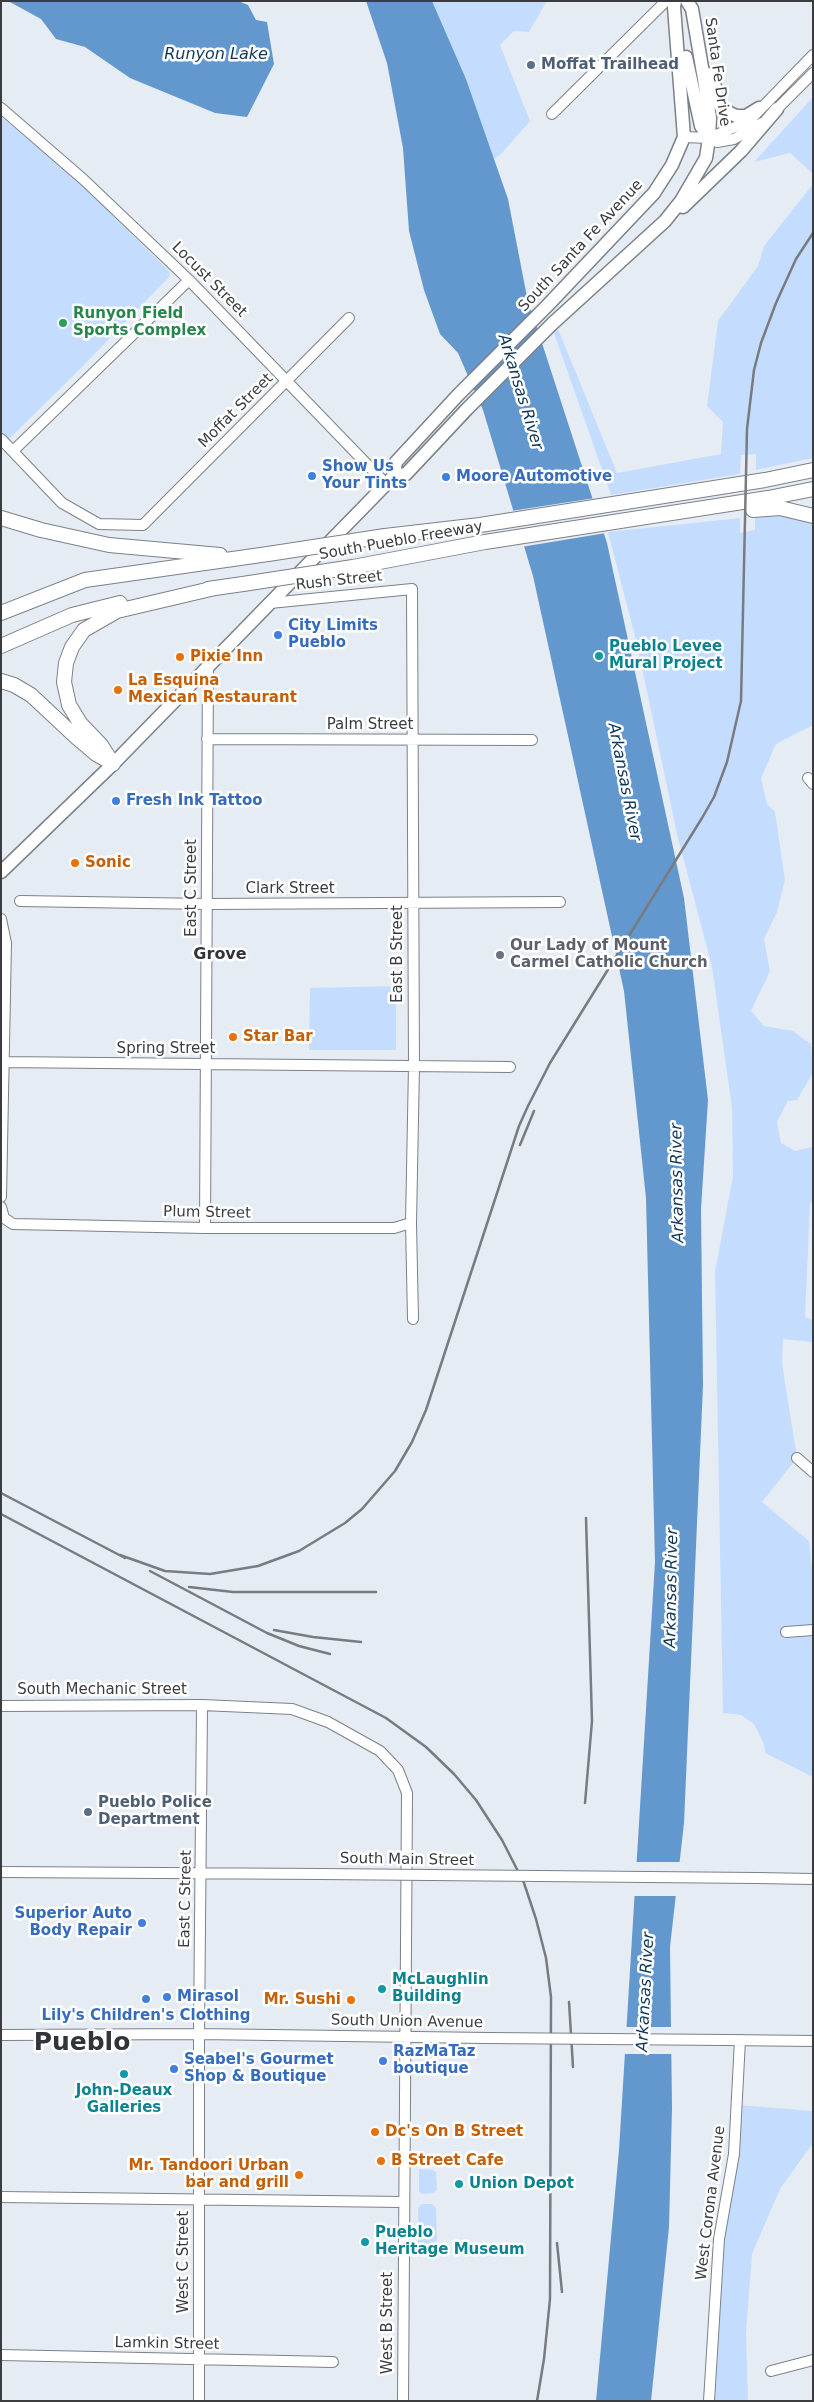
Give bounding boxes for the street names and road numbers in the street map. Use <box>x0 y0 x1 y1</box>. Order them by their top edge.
street label: Santa Fe Drive <box>700 16 734 128</box>
street label: South Santa Fe Avenue <box>515 176 647 316</box>
street label: Locust Street <box>168 239 250 321</box>
street label: Moffat Street <box>195 370 277 452</box>
street label: South Pueblo Freeway <box>318 518 484 564</box>
street label: Rush Street <box>295 568 383 594</box>
street label: Palm Street <box>327 716 413 734</box>
street label: East C Street <box>183 839 201 937</box>
street label: Clark Street <box>245 880 335 898</box>
street label: East B Street <box>389 905 407 1003</box>
street label: Spring Street <box>117 1040 215 1058</box>
street label: Plum Street <box>163 1203 251 1223</box>
street label: South Mechanic Street <box>17 1681 187 1699</box>
street label: East C Street <box>176 1850 196 1948</box>
street label: South Main Street <box>340 1850 474 1870</box>
street label: South Union Avenue <box>331 2012 483 2032</box>
street label: West Corona Avenue <box>693 2125 729 2281</box>
street label: West C Street <box>175 2211 193 2313</box>
street label: West B Street <box>379 2272 397 2374</box>
street label: Lamkin Street <box>114 2334 220 2354</box>

